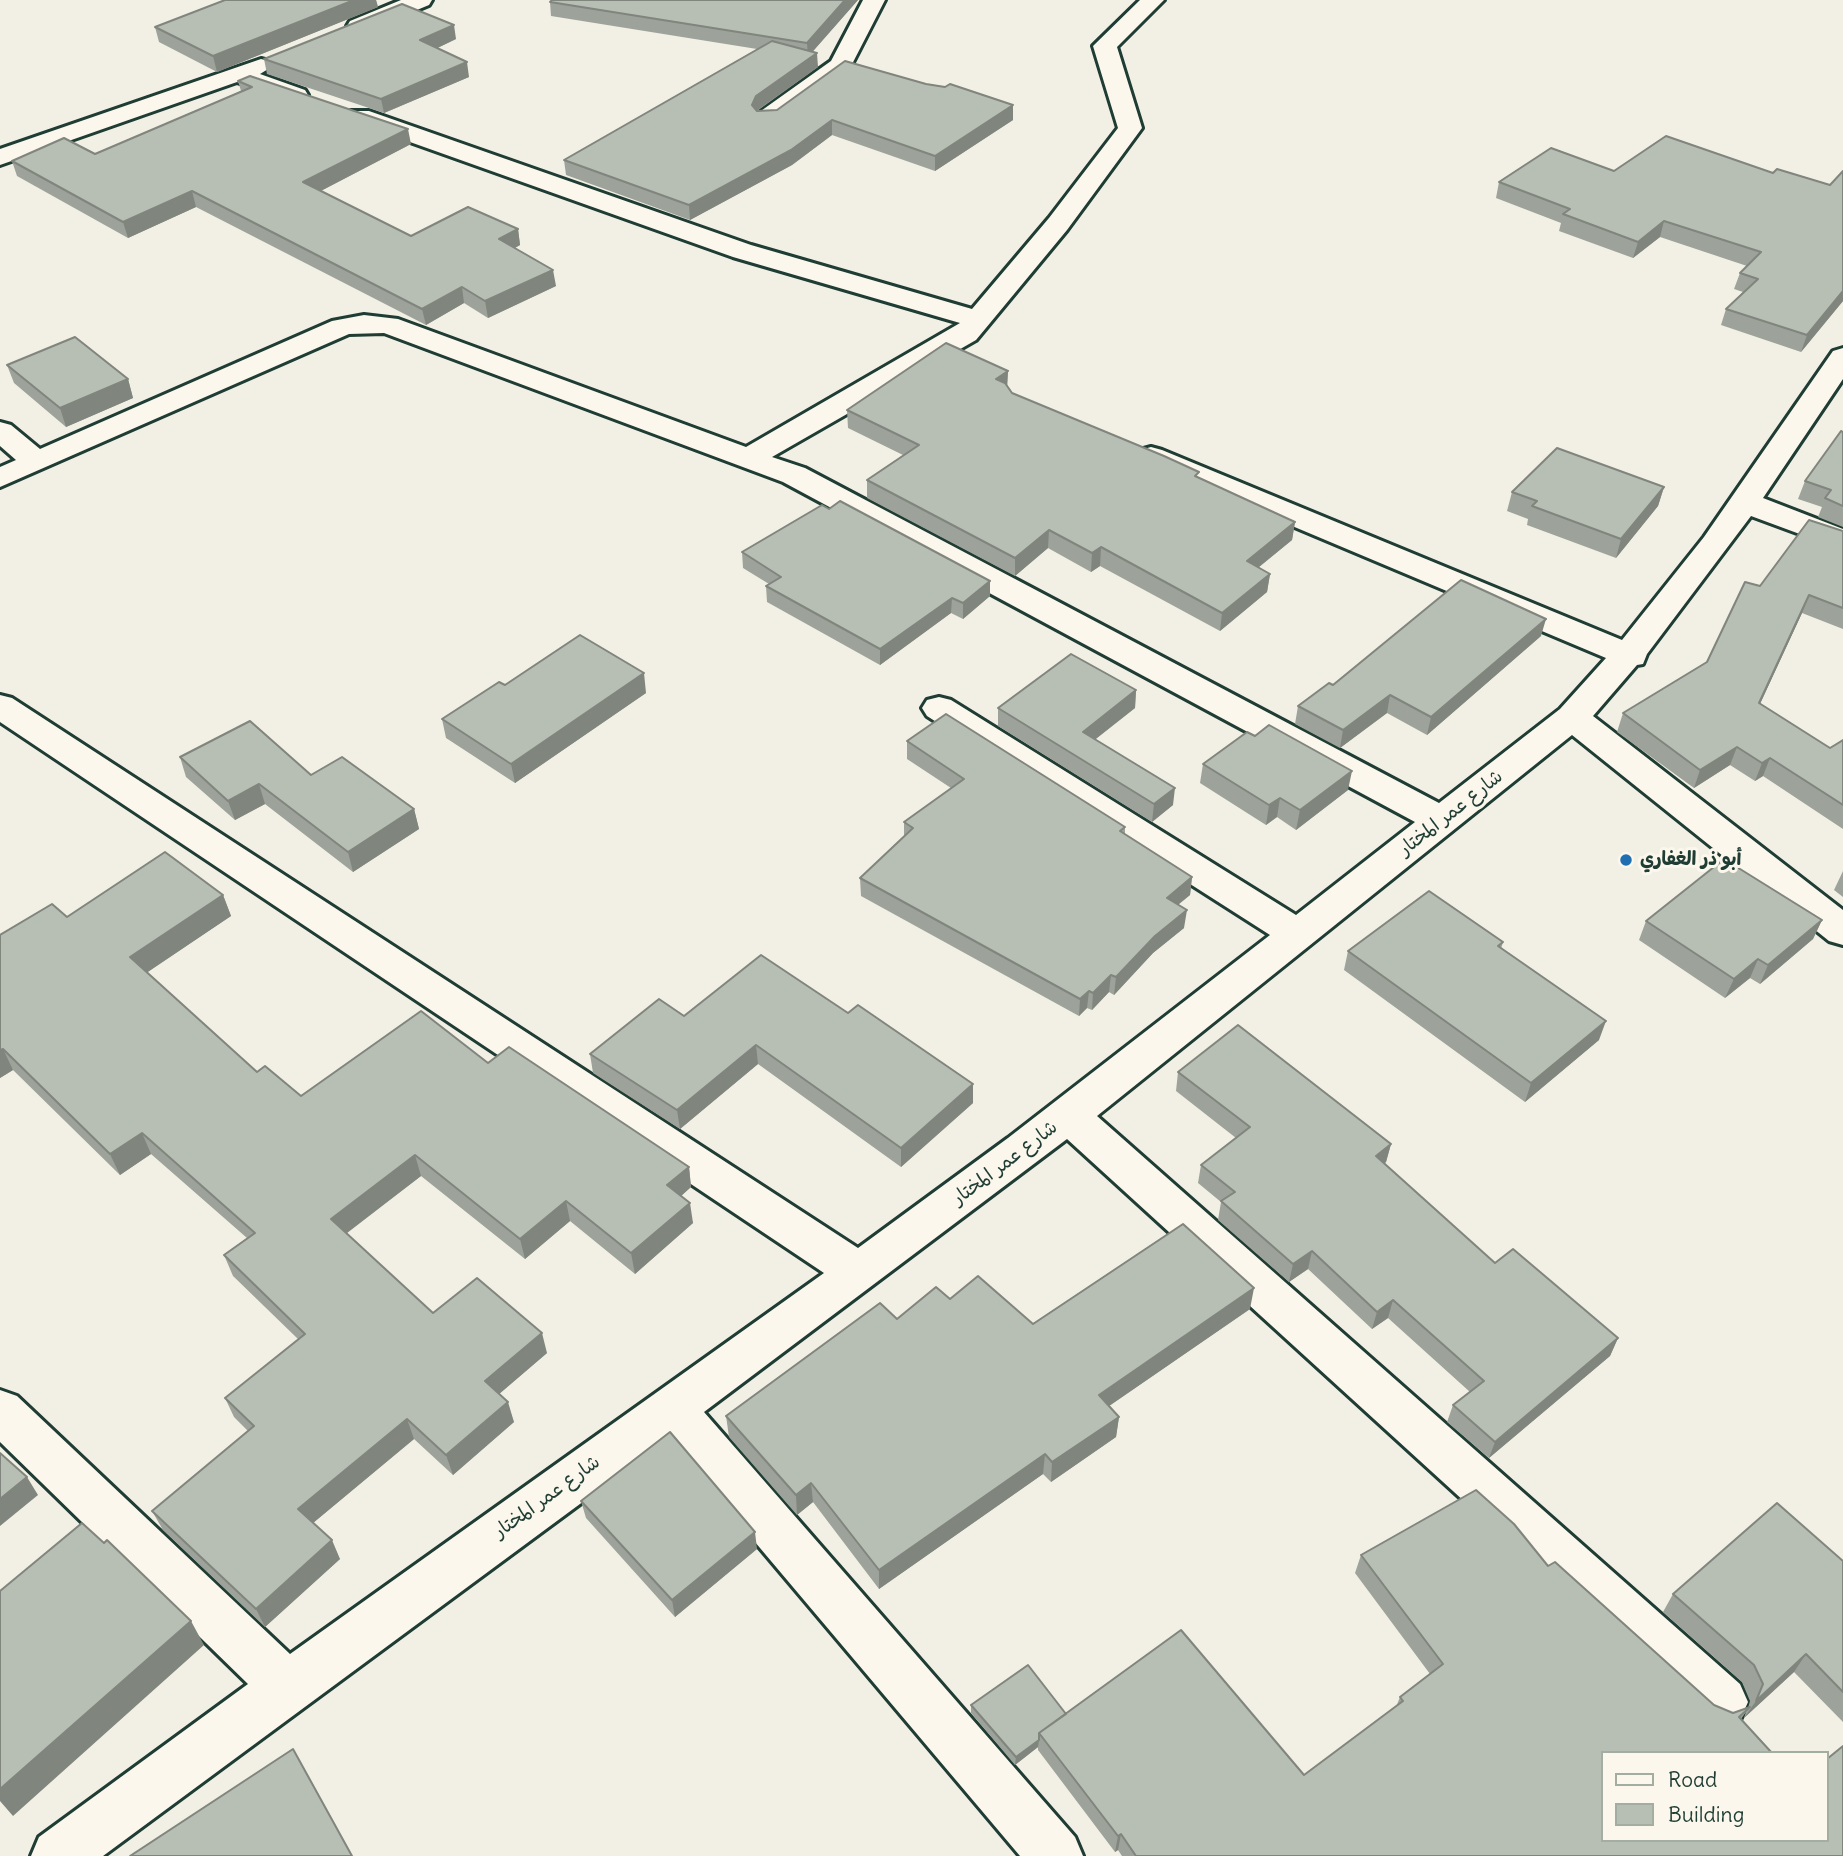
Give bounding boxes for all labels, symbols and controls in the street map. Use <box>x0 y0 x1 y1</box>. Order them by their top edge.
street label: شارع عمر المختار <box>1394 765 1508 861</box>
place label: أبو ذر الغفاري <box>1640 849 1741 871</box>
marker: أبو ذر الغفاري <box>1618 852 1634 868</box>
street label: شارع عمر المختار <box>948 1116 1062 1210</box>
street label: شارع عمر المختار <box>489 1451 605 1543</box>
legend <box>1602 1751 1829 1842</box>
text: Road <box>1668 1766 1717 1793</box>
text: Building <box>1668 1801 1744 1828</box>

